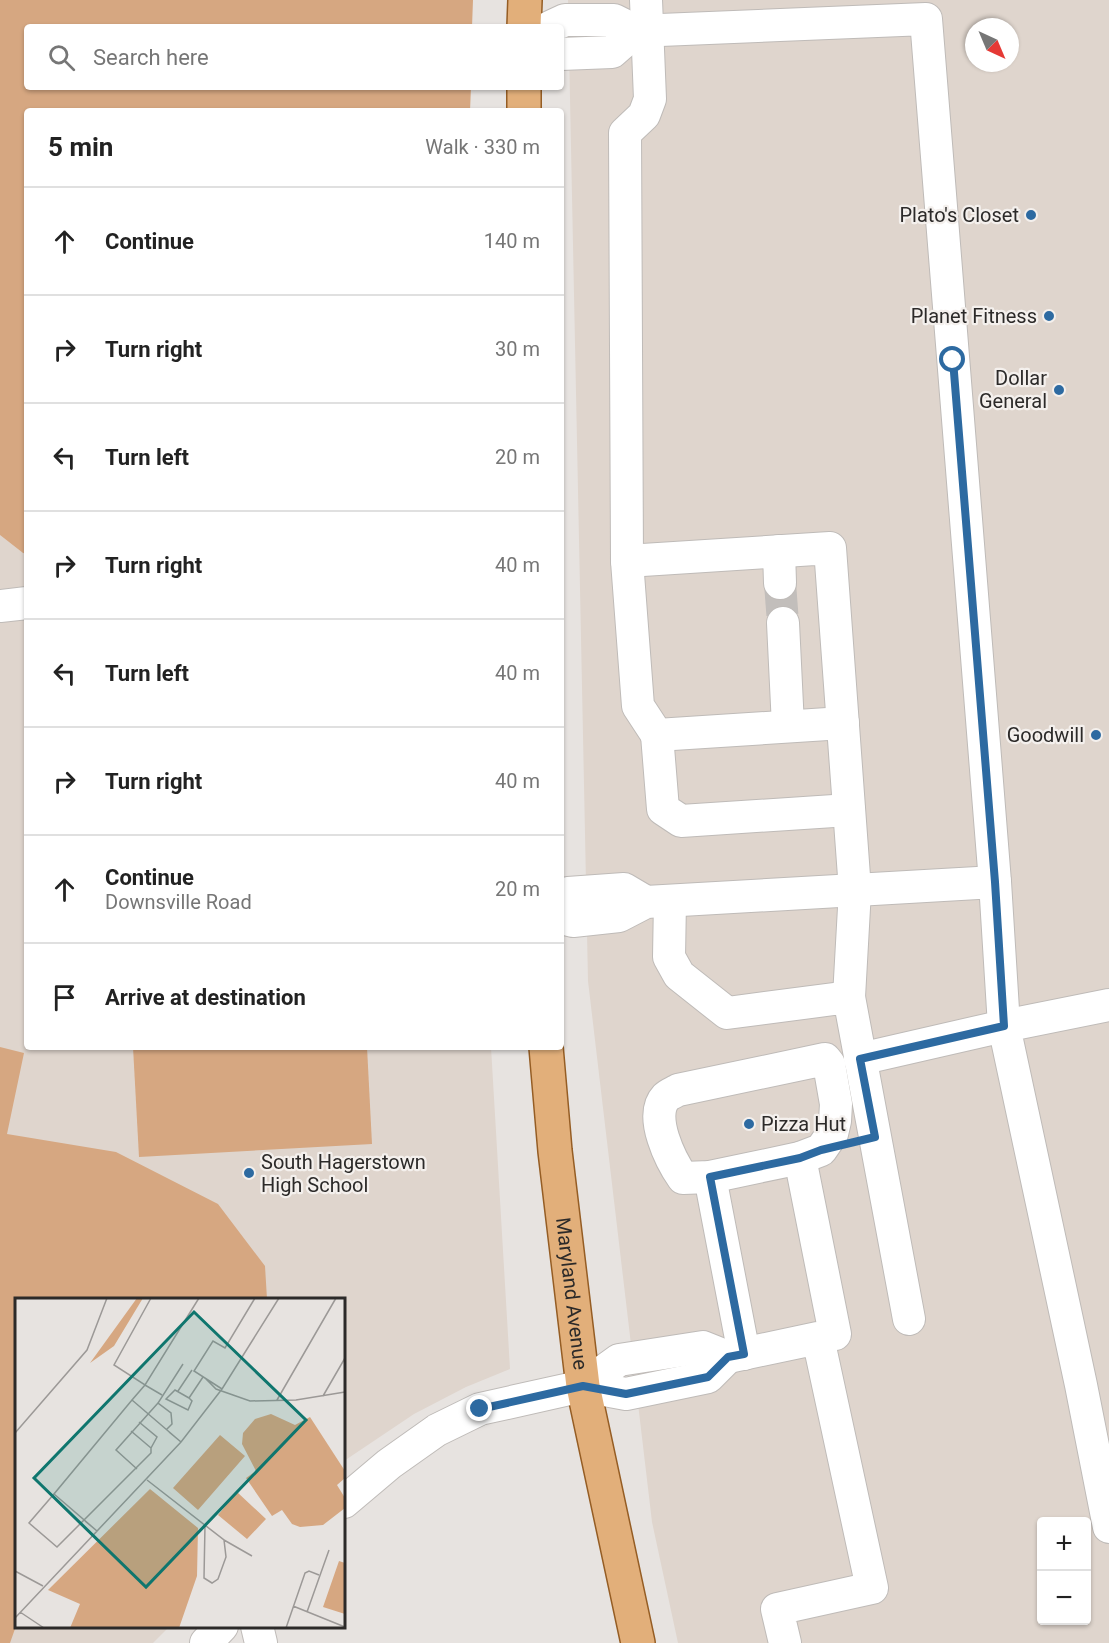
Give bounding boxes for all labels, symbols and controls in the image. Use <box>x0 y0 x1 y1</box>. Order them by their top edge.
north arrow <box>965 18 1019 72</box>
search box <box>24 24 564 90</box>
icon: search <box>45 41 78 74</box>
text: Search here <box>93 45 209 70</box>
text: 5 min <box>48 132 113 162</box>
text: Walk · 330 m <box>425 135 540 159</box>
place label: Plato's Closet <box>899 203 1019 227</box>
marker: Plato's Closet <box>1024 208 1038 222</box>
icon: ahead <box>48 225 81 258</box>
text: Continue <box>105 229 194 254</box>
text: 140 m <box>484 229 540 253</box>
place label: Planet Fitness <box>911 304 1037 328</box>
marker: Planet Fitness <box>1042 309 1056 323</box>
icon: right <box>48 333 81 366</box>
text: Turn right <box>105 337 202 362</box>
text: 30 m <box>495 337 540 361</box>
route start <box>939 346 965 372</box>
place label: Dollar General <box>979 366 1047 413</box>
marker: Dollar General <box>1052 383 1066 397</box>
icon: left <box>48 441 81 474</box>
text: Turn left <box>105 445 189 470</box>
text: 20 m <box>495 445 540 469</box>
icon: right <box>48 549 81 582</box>
text: Turn right <box>105 553 202 578</box>
text: 40 m <box>495 553 540 577</box>
icon: left <box>48 657 81 690</box>
text: Turn left <box>105 661 189 686</box>
text: 40 m <box>495 661 540 685</box>
place label: Goodwill <box>1007 723 1084 747</box>
marker: Goodwill <box>1089 728 1103 742</box>
icon: right <box>48 765 81 798</box>
text: Turn right <box>105 769 202 794</box>
text: 40 m <box>495 769 540 793</box>
text: Continue <box>105 865 194 890</box>
icon: ahead <box>48 873 81 906</box>
text: 20 m <box>495 877 540 901</box>
text: Downsville Road <box>105 890 252 914</box>
icon: arrive <box>48 981 81 1014</box>
text: Arrive at destination <box>105 985 306 1010</box>
place label: Pizza Hut <box>761 1112 846 1136</box>
marker: Pizza Hut <box>742 1117 756 1131</box>
place label: South Hagerstown High School <box>261 1150 426 1197</box>
marker: South Hagerstown High School <box>242 1166 256 1180</box>
street label: Maryland Avenue <box>551 1216 593 1371</box>
inset map <box>15 1298 345 1628</box>
route end <box>466 1395 492 1421</box>
map controls <box>1037 1517 1091 1625</box>
button: + <box>1037 1517 1091 1571</box>
button: − <box>1037 1571 1091 1625</box>

